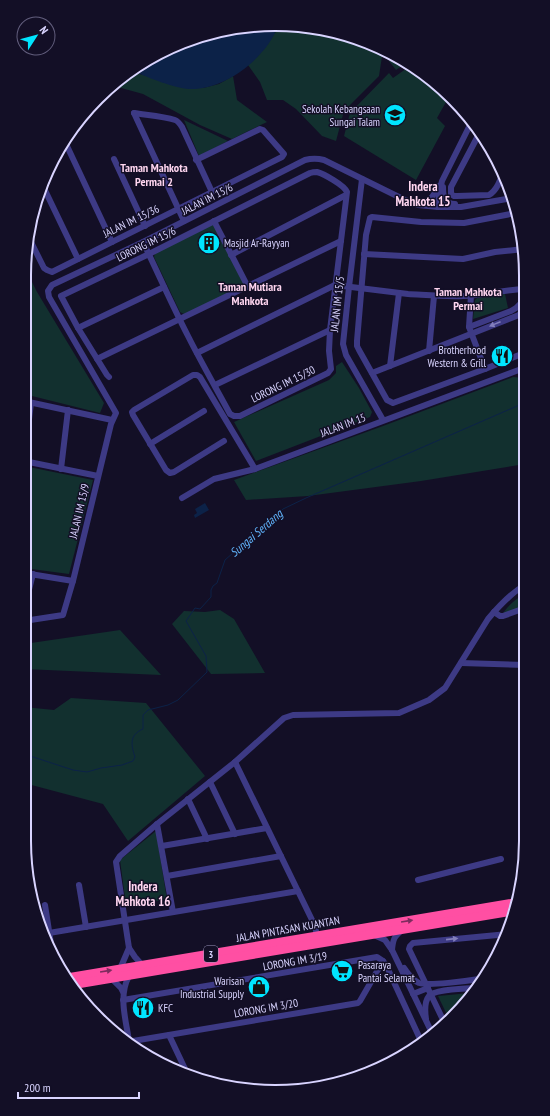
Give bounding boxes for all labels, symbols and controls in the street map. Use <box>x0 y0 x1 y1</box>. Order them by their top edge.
north arrow <box>16 16 56 56</box>
text: N <box>37 24 52 37</box>
place label: Sekolah Kebangsaan Sungai Talam <box>302 102 380 129</box>
school or university icon: Sekolah Kebangsaan Sungai Talam <box>382 102 408 128</box>
district label: Taman Mahkota Permai 2 <box>120 160 188 189</box>
district label: Indera Mahkota 15 <box>395 178 451 210</box>
street label: JALAN IM 15/6 <box>178 180 235 218</box>
street label: JALAN IM 15/36 <box>100 201 161 241</box>
street label: LORONG IM 15/6 <box>114 224 178 264</box>
building icon: Masjid Ar-Rayyan <box>196 230 222 256</box>
place label: Masjid Ar-Rayyan <box>224 236 290 250</box>
street label: JALAN IM 15/5 <box>327 275 347 334</box>
district label: Taman Mutiara Mahkota <box>218 279 282 308</box>
district label: Taman Mahkota Permai <box>434 284 502 313</box>
one-way arrow <box>489 322 501 328</box>
place label: Brotherhood Western & Grill <box>428 343 486 370</box>
restaurant icon: Brotherhood Western & Grill <box>489 343 515 369</box>
street label: LORONG IM 15/30 <box>249 362 317 406</box>
street label: JALAN IM 15 <box>317 410 368 440</box>
street label: JALAN IM 15/9 <box>66 482 92 541</box>
water label: Sungai Serdang <box>227 506 286 560</box>
district label: Indera Mahkota 16 <box>115 878 171 910</box>
street label: JALAN PINTASAN KUANTAN <box>234 913 341 945</box>
one-way arrow <box>401 918 413 924</box>
one-way arrow <box>445 936 458 943</box>
road number: 3 <box>204 946 218 962</box>
street label: LORONG IM 3/19 <box>262 948 328 974</box>
supermarket icon: Pasaraya Pantai Selamat <box>329 958 355 984</box>
place label: Pasaraya Pantai Selamat <box>358 958 415 985</box>
one-way arrow <box>100 968 112 974</box>
place label: Warisan Industrial Supply <box>180 974 245 1001</box>
shop icon: Warisan Industrial Supply <box>246 974 272 1000</box>
restaurant icon: KFC <box>130 995 156 1021</box>
street label: LORONG IM 3/20 <box>233 995 299 1021</box>
place label: KFC <box>158 1001 173 1015</box>
scale bar <box>18 1074 139 1100</box>
text: 200 m <box>24 1080 51 1095</box>

